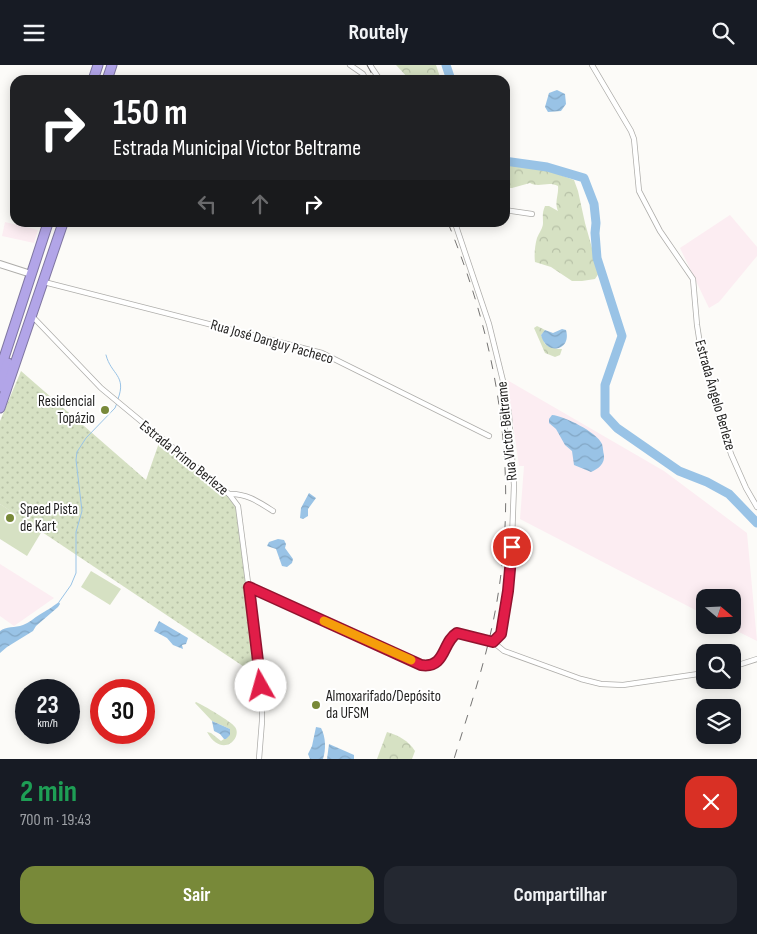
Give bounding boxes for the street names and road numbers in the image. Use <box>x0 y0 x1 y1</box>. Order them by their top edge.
street label: Rua José Danguy Pacheco <box>208 315 336 369</box>
street label: Estrada Ângelo Berleze <box>690 338 740 452</box>
street label: Rua Victor Beltrame <box>492 380 522 482</box>
street label: Estrada Primo Berleze <box>136 416 232 500</box>

